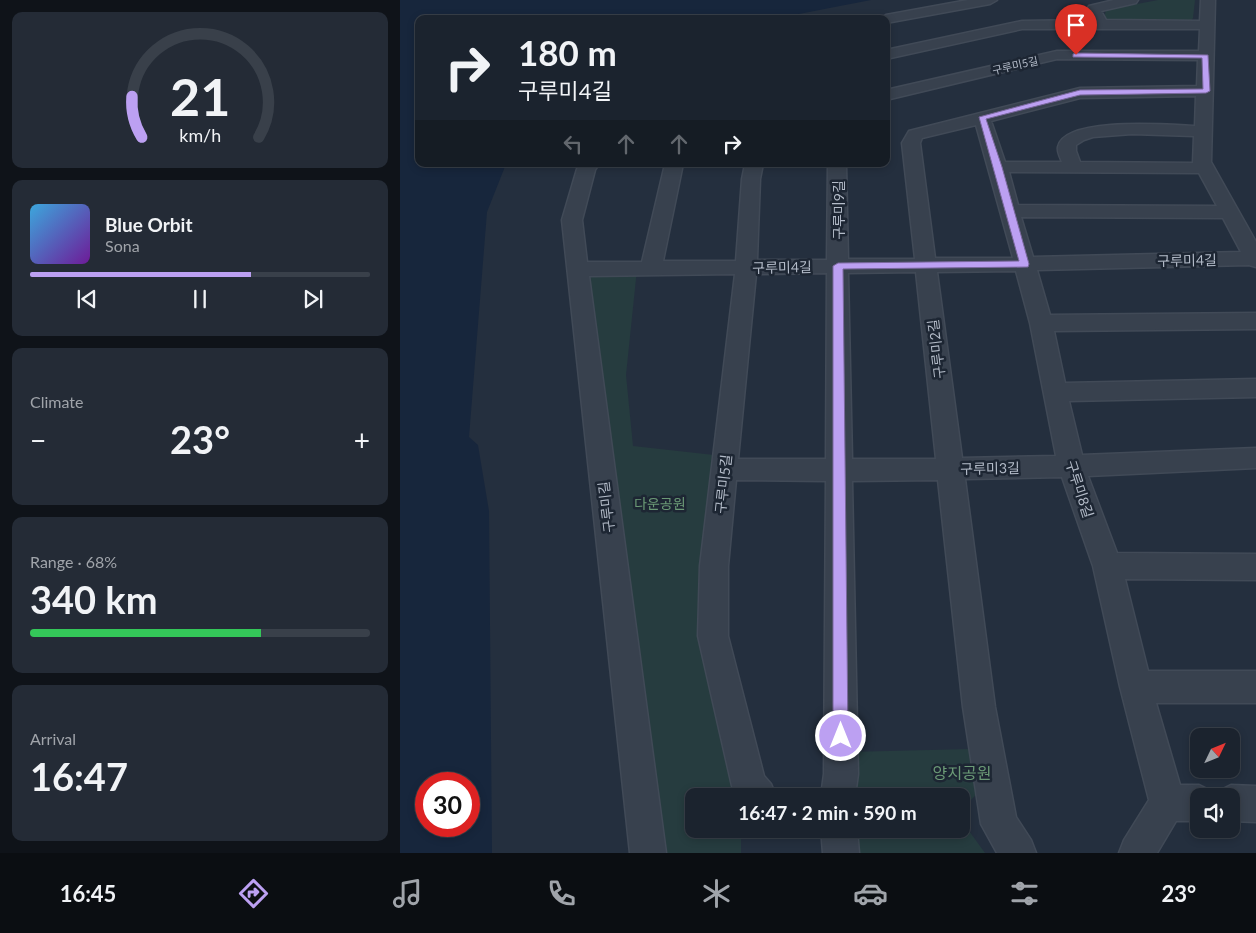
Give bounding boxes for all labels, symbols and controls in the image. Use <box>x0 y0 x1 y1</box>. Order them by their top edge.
pin <box>1055 4 1097 55</box>
icon: arrive <box>1062 11 1090 39</box>
text: 180 m <box>518 31 617 73</box>
icon: right <box>435 35 500 100</box>
street label: 구루미5길 <box>991 53 1039 77</box>
text: 21 <box>170 65 230 127</box>
text: 구루미4길 <box>518 77 612 104</box>
text: km/h <box>179 124 221 146</box>
icon: left <box>559 130 587 158</box>
icon: ahead <box>612 130 640 158</box>
icon: ahead <box>665 130 693 158</box>
icon: right <box>718 130 746 158</box>
street label: 구루미9길 <box>830 180 847 240</box>
text: Blue Orbit <box>105 213 193 236</box>
text: Sona <box>105 236 140 255</box>
street label: 구루미4길 <box>1157 251 1217 269</box>
street label: 구루미4길 <box>752 258 812 276</box>
icon: previous <box>73 285 101 313</box>
icon: pause <box>186 285 214 313</box>
icon: next <box>299 285 327 313</box>
street label: 구루미2길 <box>924 318 948 380</box>
text: Climate <box>30 392 83 411</box>
text: 23° <box>170 416 230 462</box>
text: − <box>30 423 46 457</box>
text: + <box>354 423 370 457</box>
street label: 구루미5길 <box>711 453 735 515</box>
street label: 구루미8길 <box>1063 458 1097 520</box>
street label: 구루미3길 <box>960 459 1020 477</box>
street label: 구루미길 <box>594 480 618 534</box>
park label: 다운공원 <box>634 495 686 512</box>
text: Range · 68% <box>30 552 117 571</box>
text: 340 km <box>30 576 158 622</box>
position arrow <box>814 709 866 761</box>
north arrow <box>1190 728 1240 778</box>
map controls <box>1190 728 1240 838</box>
text: Arrival <box>30 729 76 748</box>
text: 16:47 <box>30 753 128 799</box>
park label: 양지공원 <box>933 763 991 782</box>
speed limit sign: 30 <box>415 772 480 837</box>
button: sound <box>1190 788 1240 838</box>
text: 16:47 · 2 min · 590 m <box>738 801 917 824</box>
icon: directions <box>236 876 271 911</box>
icon: music <box>390 876 425 911</box>
icon: phone <box>544 876 579 911</box>
icon: climate <box>699 876 734 911</box>
icon: car <box>853 876 888 911</box>
icon: filters <box>1007 876 1042 911</box>
text: 16:45 <box>60 880 116 907</box>
text: 23° <box>1162 880 1196 907</box>

